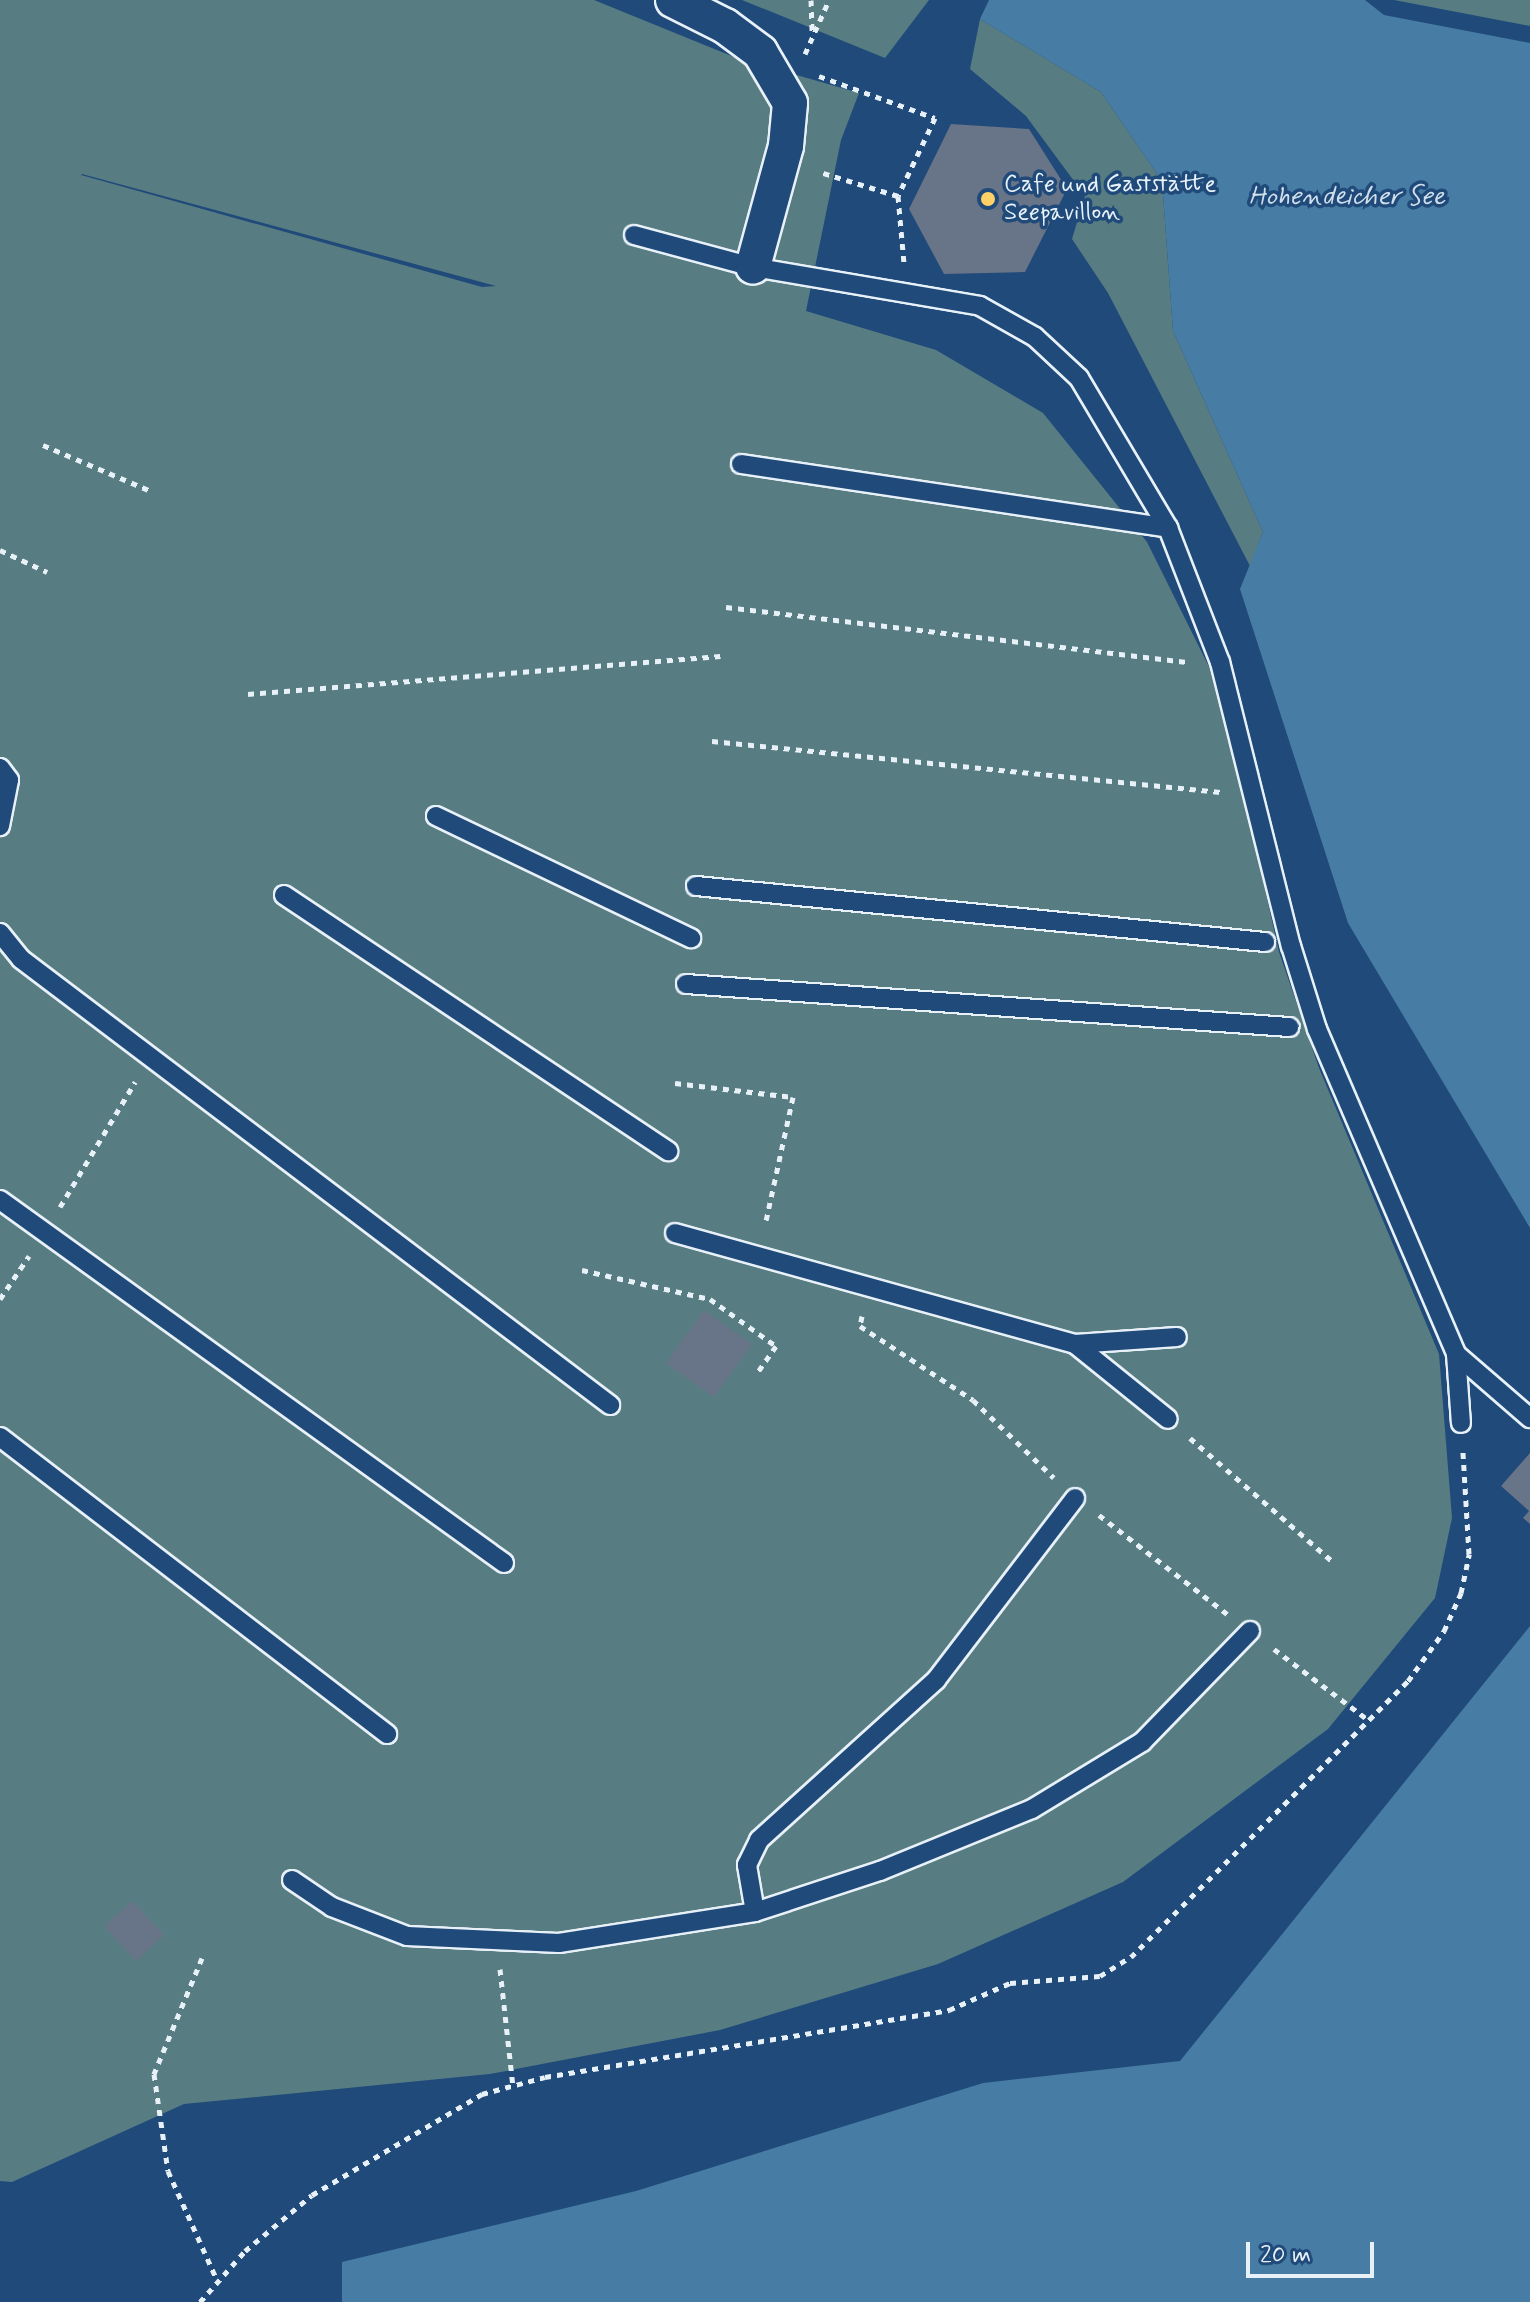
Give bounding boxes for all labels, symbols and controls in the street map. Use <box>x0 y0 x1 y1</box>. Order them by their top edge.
place label: Cafe und Gaststätte Seepavillon <box>1004 171 1212 227</box>
water label: Hohendeicher See <box>1248 182 1446 214</box>
marker: Cafe und Gaststätte Seepavillon <box>979 190 997 208</box>
scale bar <box>1250 2226 1378 2276</box>
text: 20 m <box>1260 2240 1311 2271</box>

